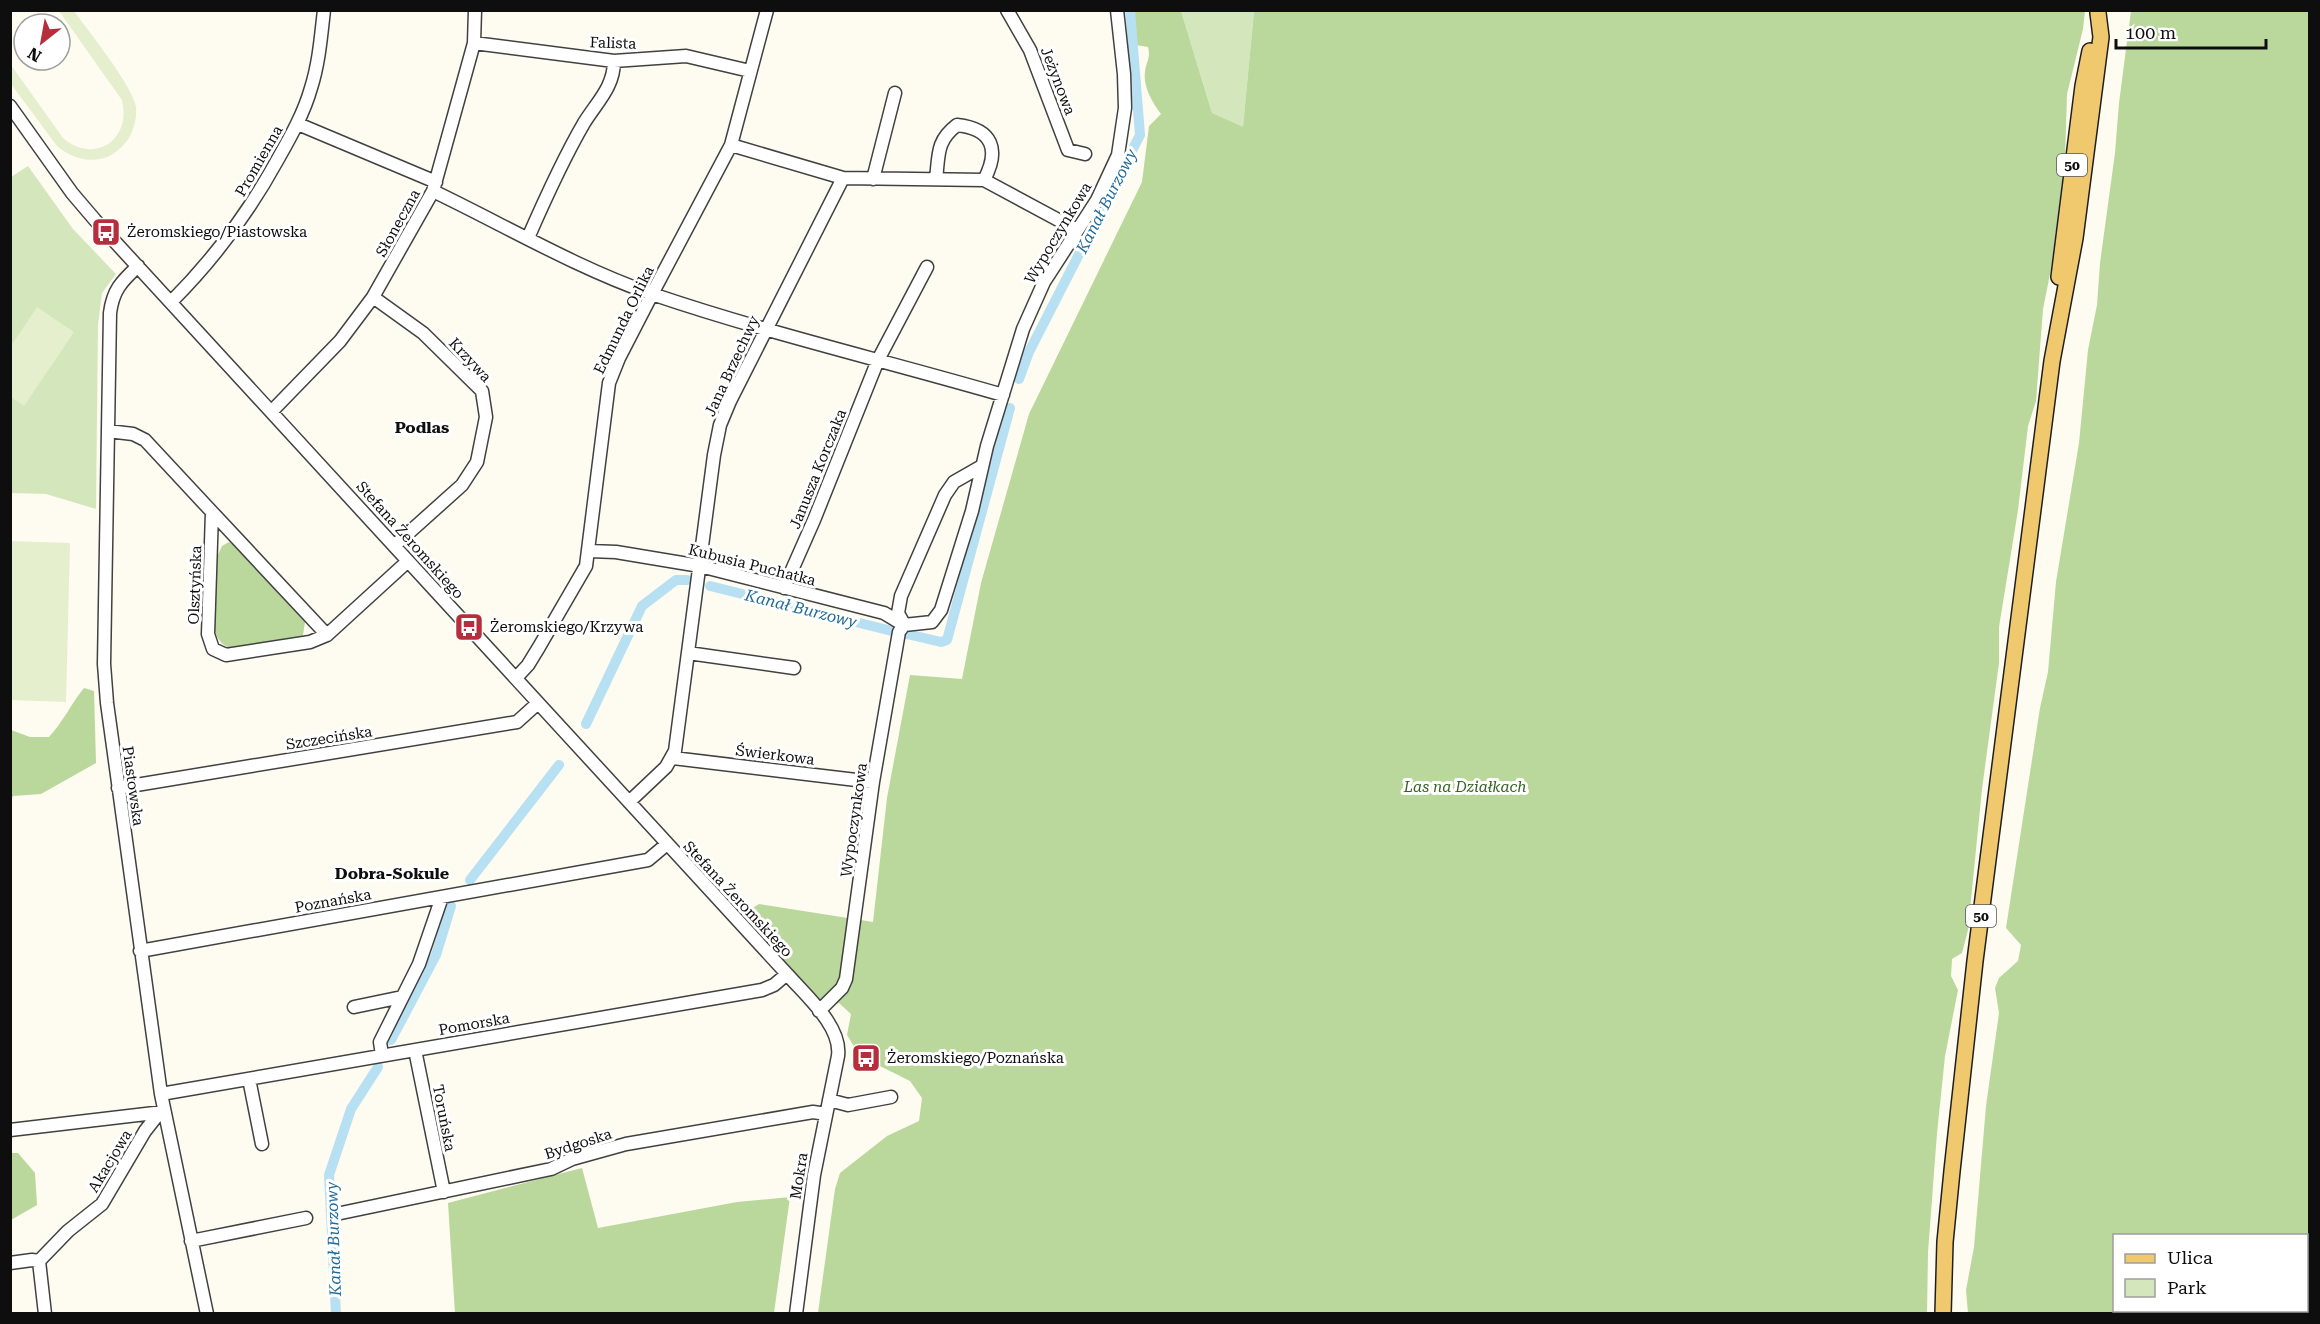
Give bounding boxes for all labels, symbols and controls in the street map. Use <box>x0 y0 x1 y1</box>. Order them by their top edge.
north arrow <box>12 12 72 72</box>
scale bar <box>2116 12 2266 50</box>
text: 100 m <box>2125 22 2176 43</box>
street label: Falista <box>589 33 637 53</box>
text: N <box>24 43 45 66</box>
street label: Jeżynowa <box>1037 44 1079 118</box>
street label: Promienna <box>231 122 287 200</box>
water label: Kanał Burzowy <box>1072 145 1141 257</box>
road number: 50 <box>2057 154 2087 176</box>
street label: Wypoczynkowa <box>1021 179 1095 287</box>
street label: Słoneczna <box>372 186 424 260</box>
bus stop icon: Żeromskiego/Piastowska <box>90 216 122 248</box>
place label: Żeromskiego/Piastowska <box>127 223 307 241</box>
street label: Edmunda Orlika <box>590 263 658 377</box>
street label: Jana Brzechwy <box>701 313 763 419</box>
street label: Krzywa <box>445 334 495 386</box>
street label: Janusza Korczaka <box>786 406 850 532</box>
district label: Podlas <box>395 418 449 437</box>
street label: Stefana Żeromskiego <box>353 478 467 602</box>
street label: Kubusia Puchatka <box>686 540 818 590</box>
street label: Olsztyńska <box>185 545 205 625</box>
water label: Kanał Burzowy <box>742 585 859 632</box>
bus stop icon: Żeromskiego/Krzywa <box>453 611 485 643</box>
place label: Żeromskiego/Krzywa <box>490 618 643 636</box>
street label: Szczecińska <box>285 722 373 754</box>
street label: Świerkowa <box>735 740 816 769</box>
street label: Piastowska <box>118 745 148 827</box>
street label: Wypoczynkowa <box>837 762 871 878</box>
park label: Las na Działkach <box>1403 778 1526 796</box>
street label: Stefana Żeromskiego <box>680 837 796 961</box>
district label: Dobra-Sokule <box>335 864 449 883</box>
street label: Poznańska <box>293 885 373 917</box>
road number: 50 <box>1966 905 1996 927</box>
street label: Pomorska <box>437 1009 511 1039</box>
bus stop icon: Żeromskiego/Poznańska <box>850 1042 882 1074</box>
place label: Żeromskiego/Poznańska <box>887 1049 1064 1067</box>
street label: Toruńska <box>429 1083 459 1153</box>
street label: Bydgoska <box>542 1125 614 1163</box>
street label: Akacjowa <box>84 1126 136 1196</box>
street label: Mokra <box>786 1151 812 1201</box>
water label: Kanał Burzowy <box>322 1181 345 1297</box>
legend <box>2113 1234 2308 1312</box>
text: Ulica <box>2167 1247 2213 1268</box>
text: Park <box>2167 1277 2207 1298</box>

